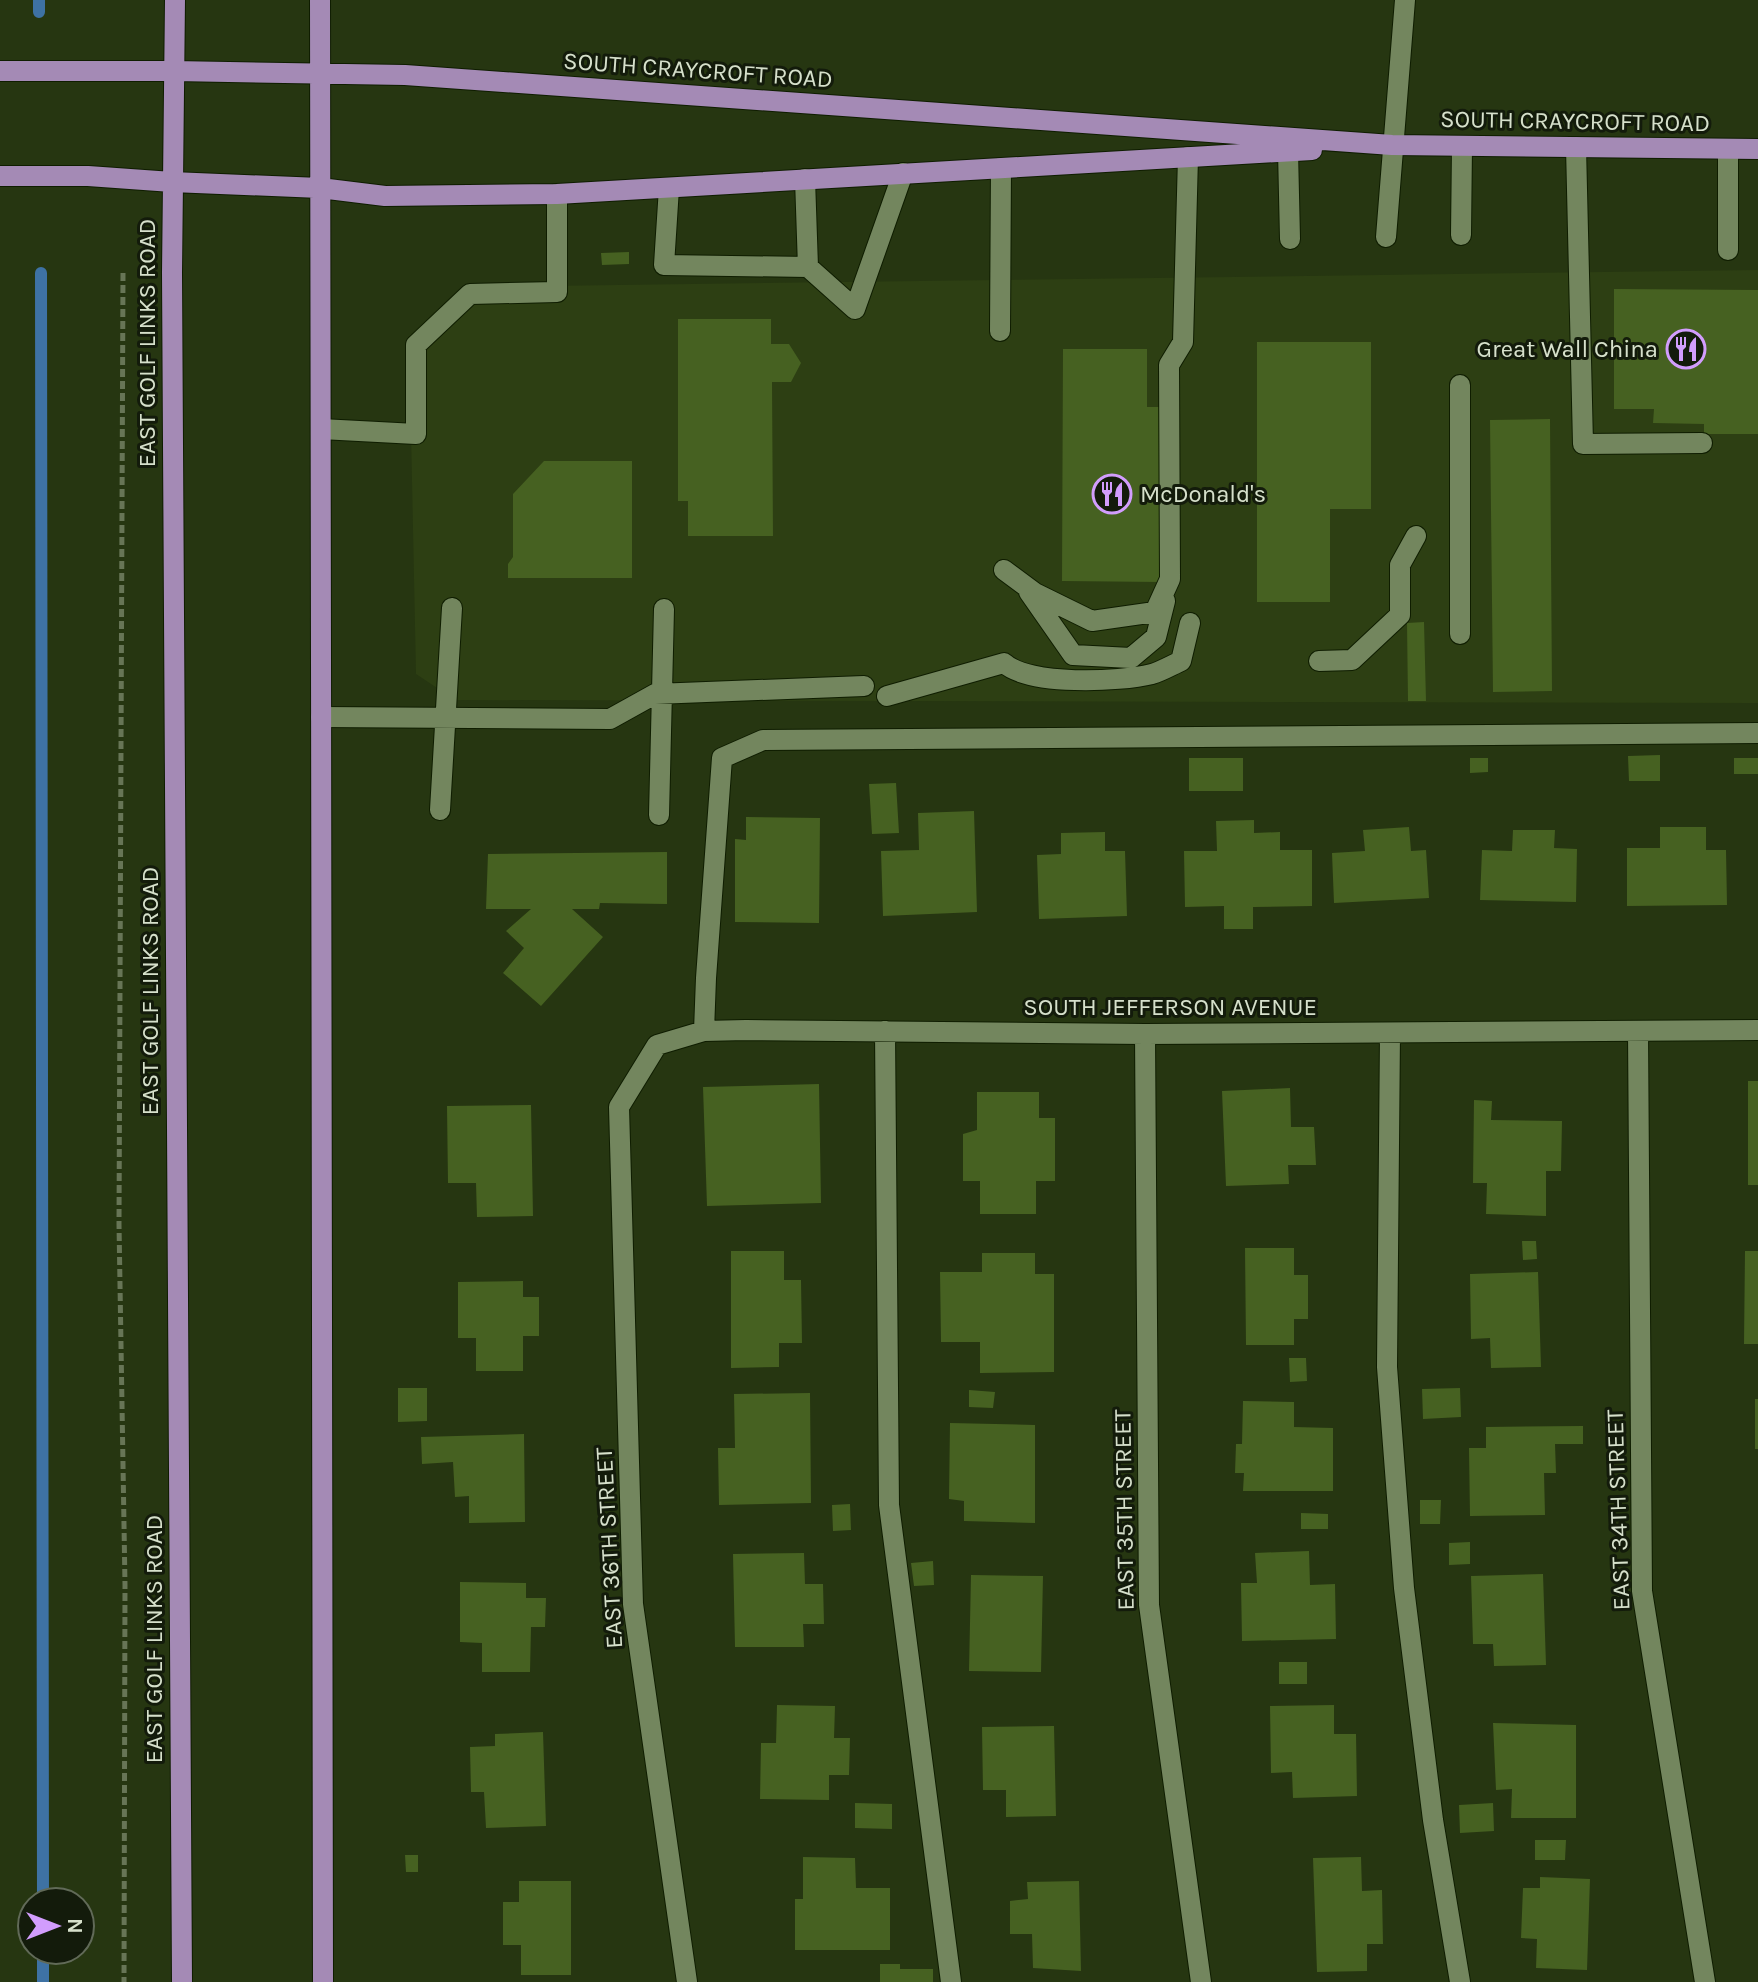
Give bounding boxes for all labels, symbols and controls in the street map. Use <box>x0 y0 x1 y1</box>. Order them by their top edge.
street label: SOUTH CRAYCROFT ROAD <box>562 47 834 93</box>
street label: SOUTH CRAYCROFT ROAD <box>1440 105 1710 137</box>
street label: EAST GOLF LINKS ROAD <box>133 219 161 467</box>
restaurant icon: Great Wall China <box>1665 328 1707 370</box>
place label: Great Wall China <box>1477 335 1658 363</box>
restaurant icon: McDonald's <box>1091 473 1133 515</box>
place label: McDonald's <box>1140 480 1266 508</box>
street label: EAST GOLF LINKS ROAD <box>136 867 164 1115</box>
street label: SOUTH JEFFERSON AVENUE <box>1023 993 1317 1021</box>
street label: EAST 35TH STREET <box>1108 1409 1140 1611</box>
street label: EAST 34TH STREET <box>1601 1409 1635 1611</box>
street label: EAST 36TH STREET <box>590 1447 628 1649</box>
street label: EAST GOLF LINKS ROAD <box>140 1515 168 1763</box>
north arrow <box>16 1886 96 1966</box>
text: N <box>62 1918 88 1934</box>

